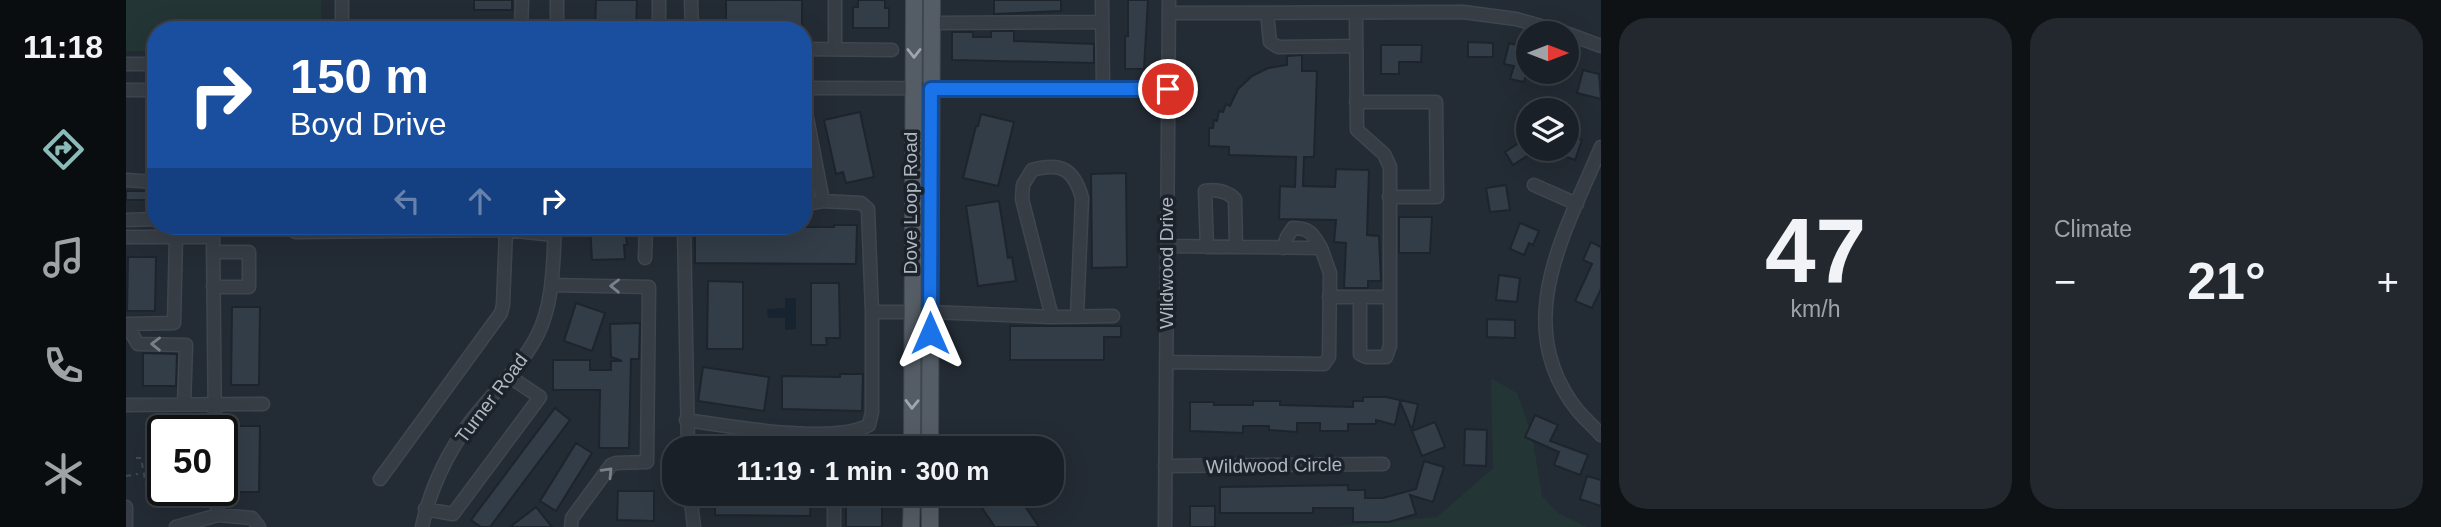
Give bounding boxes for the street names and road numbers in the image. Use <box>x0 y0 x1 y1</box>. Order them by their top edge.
street label: Dove Loop Road <box>900 132 921 274</box>
street label: Wildwood Drive <box>1156 197 1177 329</box>
street label: Turner Road <box>451 350 532 447</box>
street label: Wildwood Circle <box>1206 454 1342 477</box>

